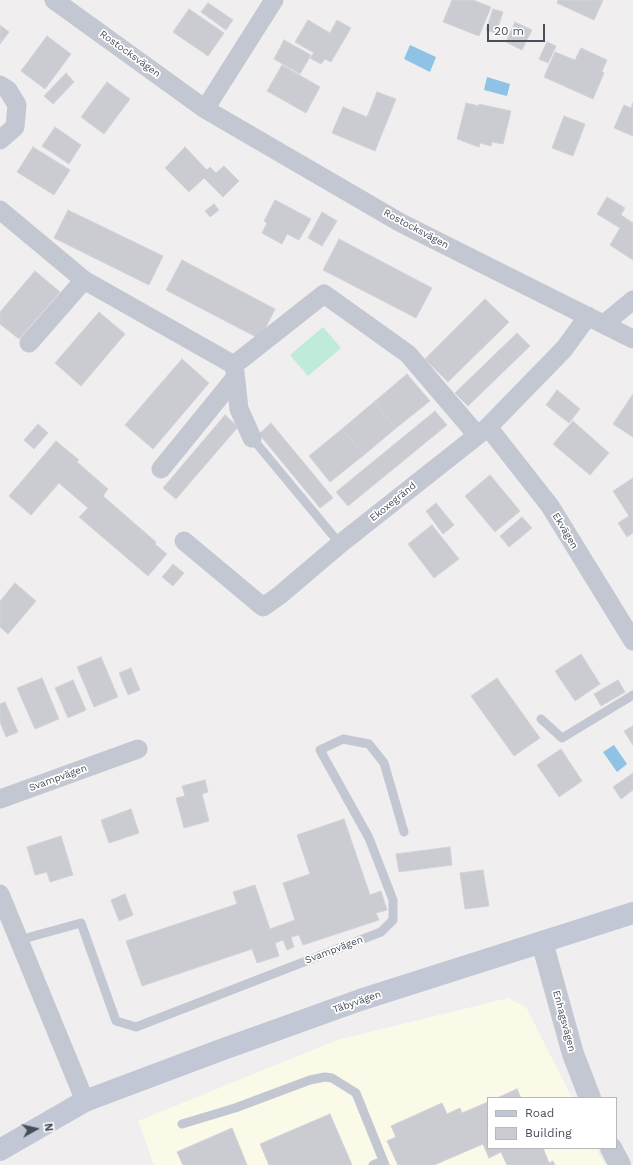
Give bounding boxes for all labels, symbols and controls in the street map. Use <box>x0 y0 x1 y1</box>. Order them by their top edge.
scale bar <box>489 16 547 42</box>
text: 20 m <box>494 24 524 38</box>
street label: Rostocksvägen <box>97 28 163 80</box>
street label: Rostocksvägen <box>381 207 451 251</box>
street label: Ekoxegränd <box>367 480 419 524</box>
street label: Ekvägen <box>550 511 580 551</box>
street label: Svampvägen <box>27 762 89 794</box>
street label: Svampvägen <box>303 933 365 967</box>
street label: Täbyvägen <box>331 988 383 1016</box>
street label: Enhagsvägen <box>550 989 578 1053</box>
legend <box>487 1097 617 1149</box>
text: Road <box>525 1106 554 1120</box>
north arrow <box>16 1109 56 1149</box>
text: N <box>41 1122 55 1132</box>
text: Building <box>525 1126 572 1140</box>

